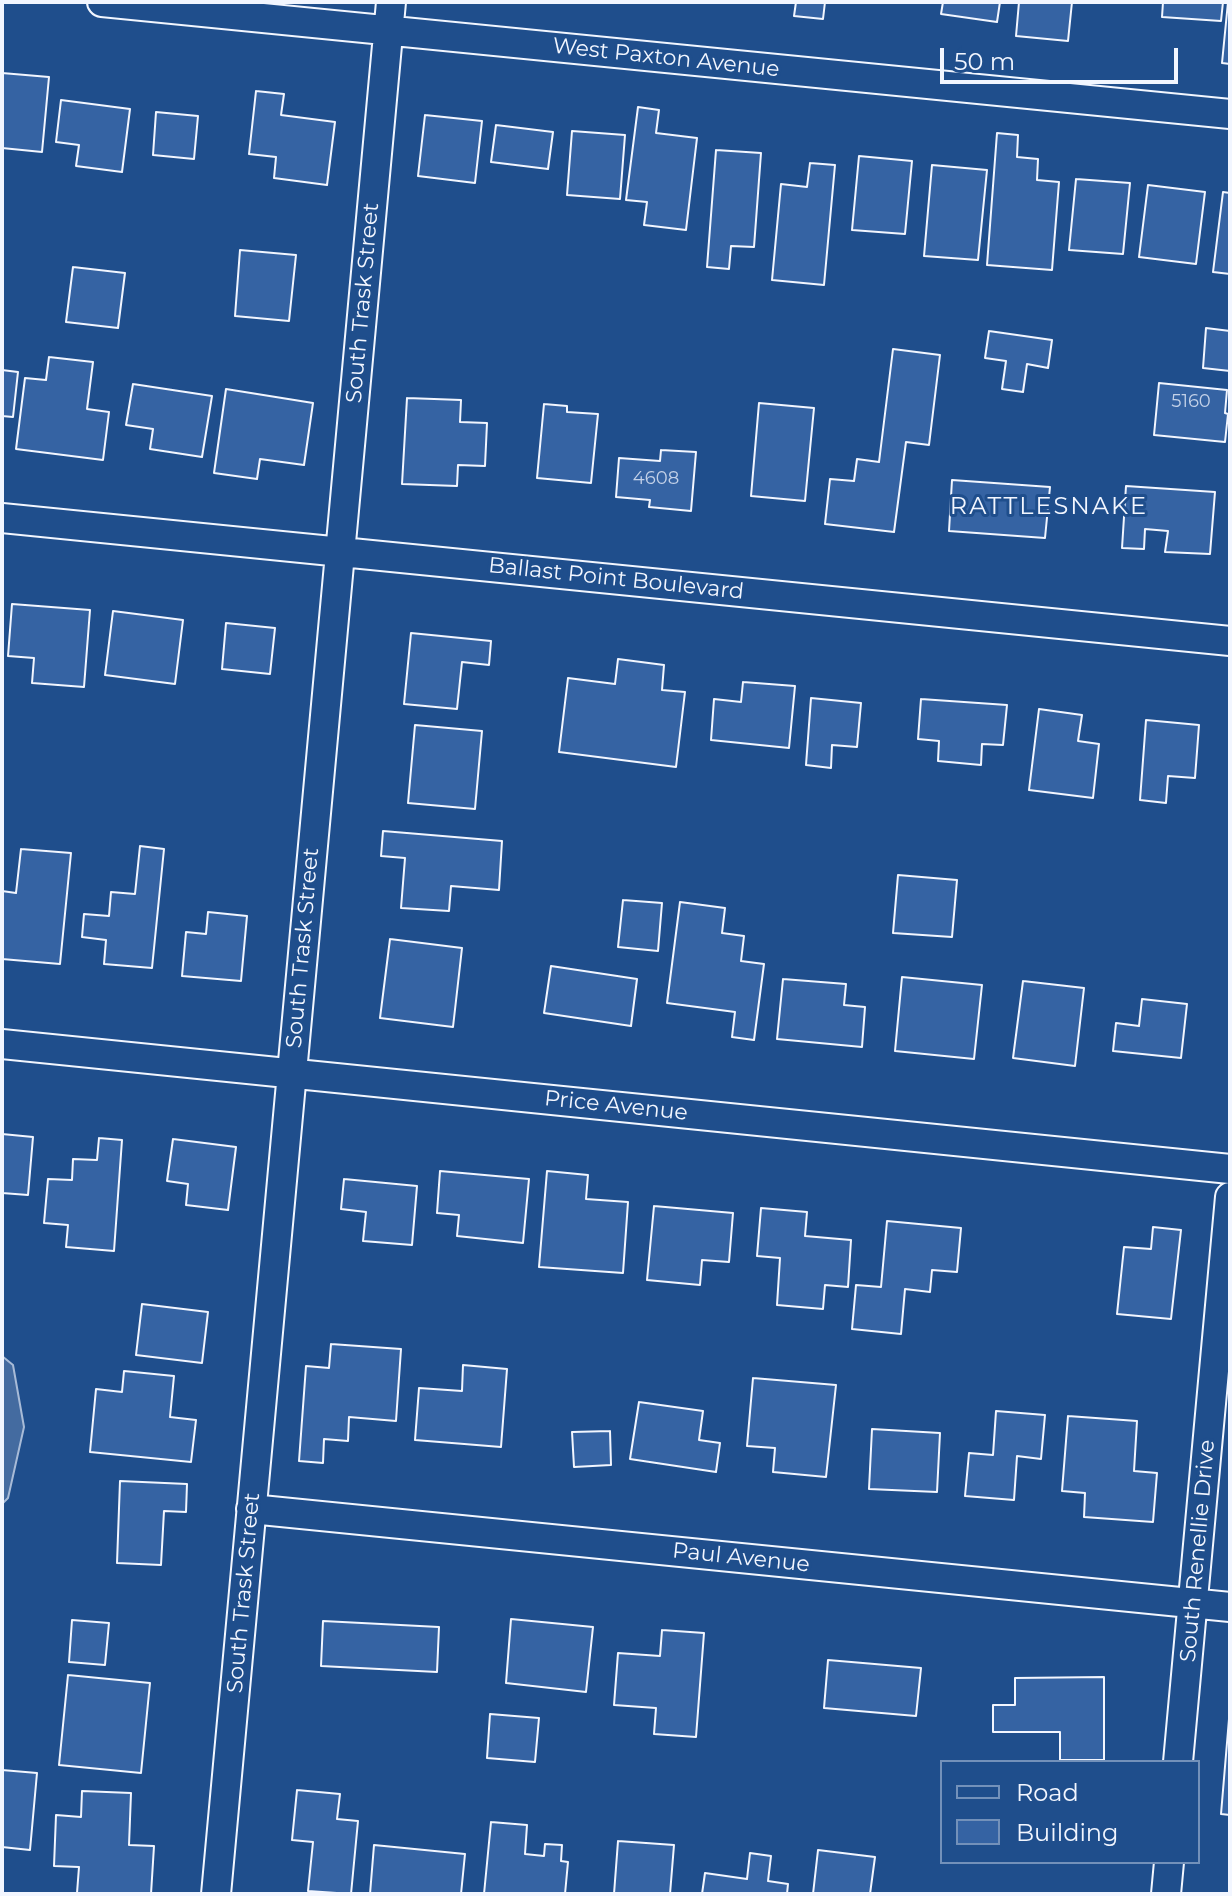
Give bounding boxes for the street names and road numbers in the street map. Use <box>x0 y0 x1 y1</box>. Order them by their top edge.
street label: West Paxton Avenue <box>551 33 781 83</box>
street label: South Trask Street <box>341 202 385 404</box>
street label: Ballast Point Boulevard <box>487 552 745 606</box>
street label: South Trask Street <box>281 847 325 1049</box>
street label: Price Avenue <box>543 1085 689 1127</box>
street label: South Renellie Drive <box>1175 1439 1221 1663</box>
street label: South Trask Street <box>222 1492 266 1694</box>
street label: Paul Avenue <box>671 1538 811 1578</box>

